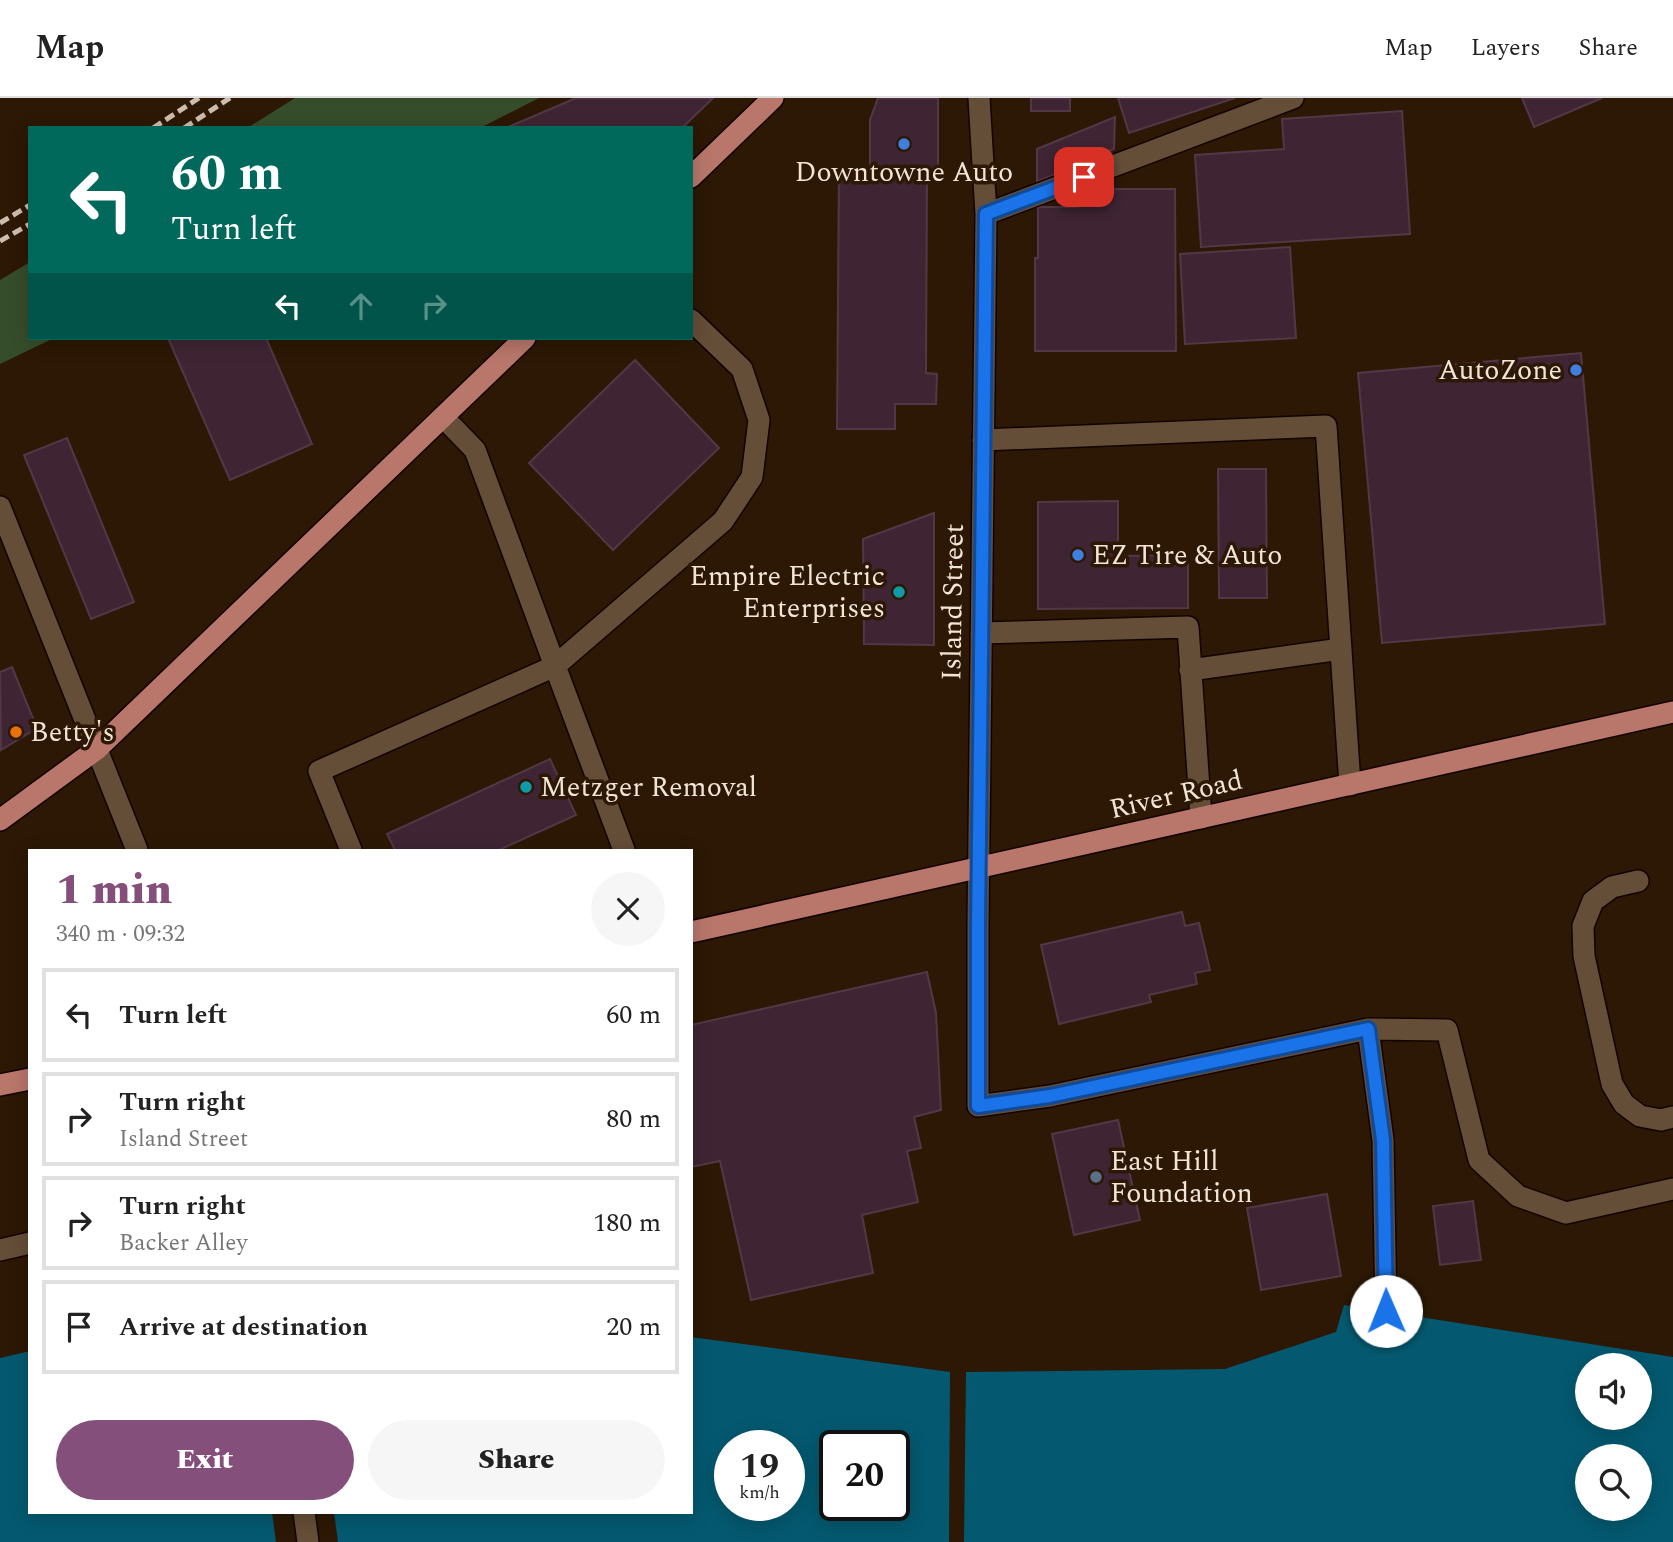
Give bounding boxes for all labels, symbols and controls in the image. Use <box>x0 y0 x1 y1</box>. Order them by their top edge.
text: Map <box>35 23 104 73</box>
text: Map <box>1384 30 1433 66</box>
text: Layers <box>1471 30 1541 66</box>
text: Share <box>1579 30 1638 66</box>
marker: Downtowne Auto <box>896 136 912 152</box>
text: 60 m <box>171 137 282 212</box>
pin <box>1054 147 1114 207</box>
place label: Downtowne Auto <box>795 151 1013 194</box>
icon: left <box>56 154 147 245</box>
icon: arrive <box>1065 158 1103 196</box>
text: Turn left <box>171 205 297 254</box>
icon: left <box>269 287 307 325</box>
icon: ahead <box>342 287 380 325</box>
icon: right <box>415 287 453 325</box>
place label: AutoZone <box>1438 349 1562 392</box>
marker: AutoZone <box>1568 362 1584 378</box>
street label: Island Street <box>930 523 976 681</box>
place label: EZ Tire & Auto <box>1092 534 1282 577</box>
marker: EZ Tire & Auto <box>1070 547 1086 563</box>
place label: Empire Electric Enterprises <box>689 555 885 630</box>
marker: Empire Electric Enterprises <box>891 584 907 600</box>
place label: Betty's <box>30 711 115 754</box>
marker: Betty's <box>8 724 24 740</box>
street label: River Road <box>1105 759 1247 831</box>
place label: Metzger Removal <box>540 766 757 809</box>
marker: Metzger Removal <box>518 779 534 795</box>
text: 1 min <box>56 859 172 922</box>
button: close <box>591 872 665 946</box>
text: 340 m · 09:32 <box>56 917 185 952</box>
text: Turn left <box>119 995 227 1035</box>
text: 60 m <box>606 995 661 1035</box>
icon: left <box>60 996 98 1034</box>
text: Turn right <box>119 1082 246 1122</box>
text: 80 m <box>606 1099 661 1139</box>
icon: right <box>60 1100 98 1138</box>
text: Island Street <box>119 1122 248 1157</box>
place label: East Hill Foundation <box>1110 1140 1253 1215</box>
marker: East Hill Foundation <box>1088 1169 1104 1185</box>
text: Turn right <box>119 1186 246 1226</box>
text: 180 m <box>593 1203 661 1243</box>
icon: right <box>60 1204 98 1242</box>
text: Backer Alley <box>119 1226 248 1261</box>
position arrow <box>1349 1274 1423 1348</box>
text: Arrive at destination <box>119 1307 368 1347</box>
text: 20 m <box>606 1307 661 1347</box>
icon: arrive <box>60 1308 98 1346</box>
map controls <box>1575 1353 1652 1521</box>
button: sound <box>1575 1353 1652 1430</box>
button: Exit <box>56 1420 354 1500</box>
button: Share <box>368 1420 665 1500</box>
speed limit sign: 20 <box>819 1430 910 1521</box>
text: 19 <box>740 1440 779 1493</box>
button: search <box>1575 1444 1652 1521</box>
text: km/h <box>739 1479 780 1506</box>

